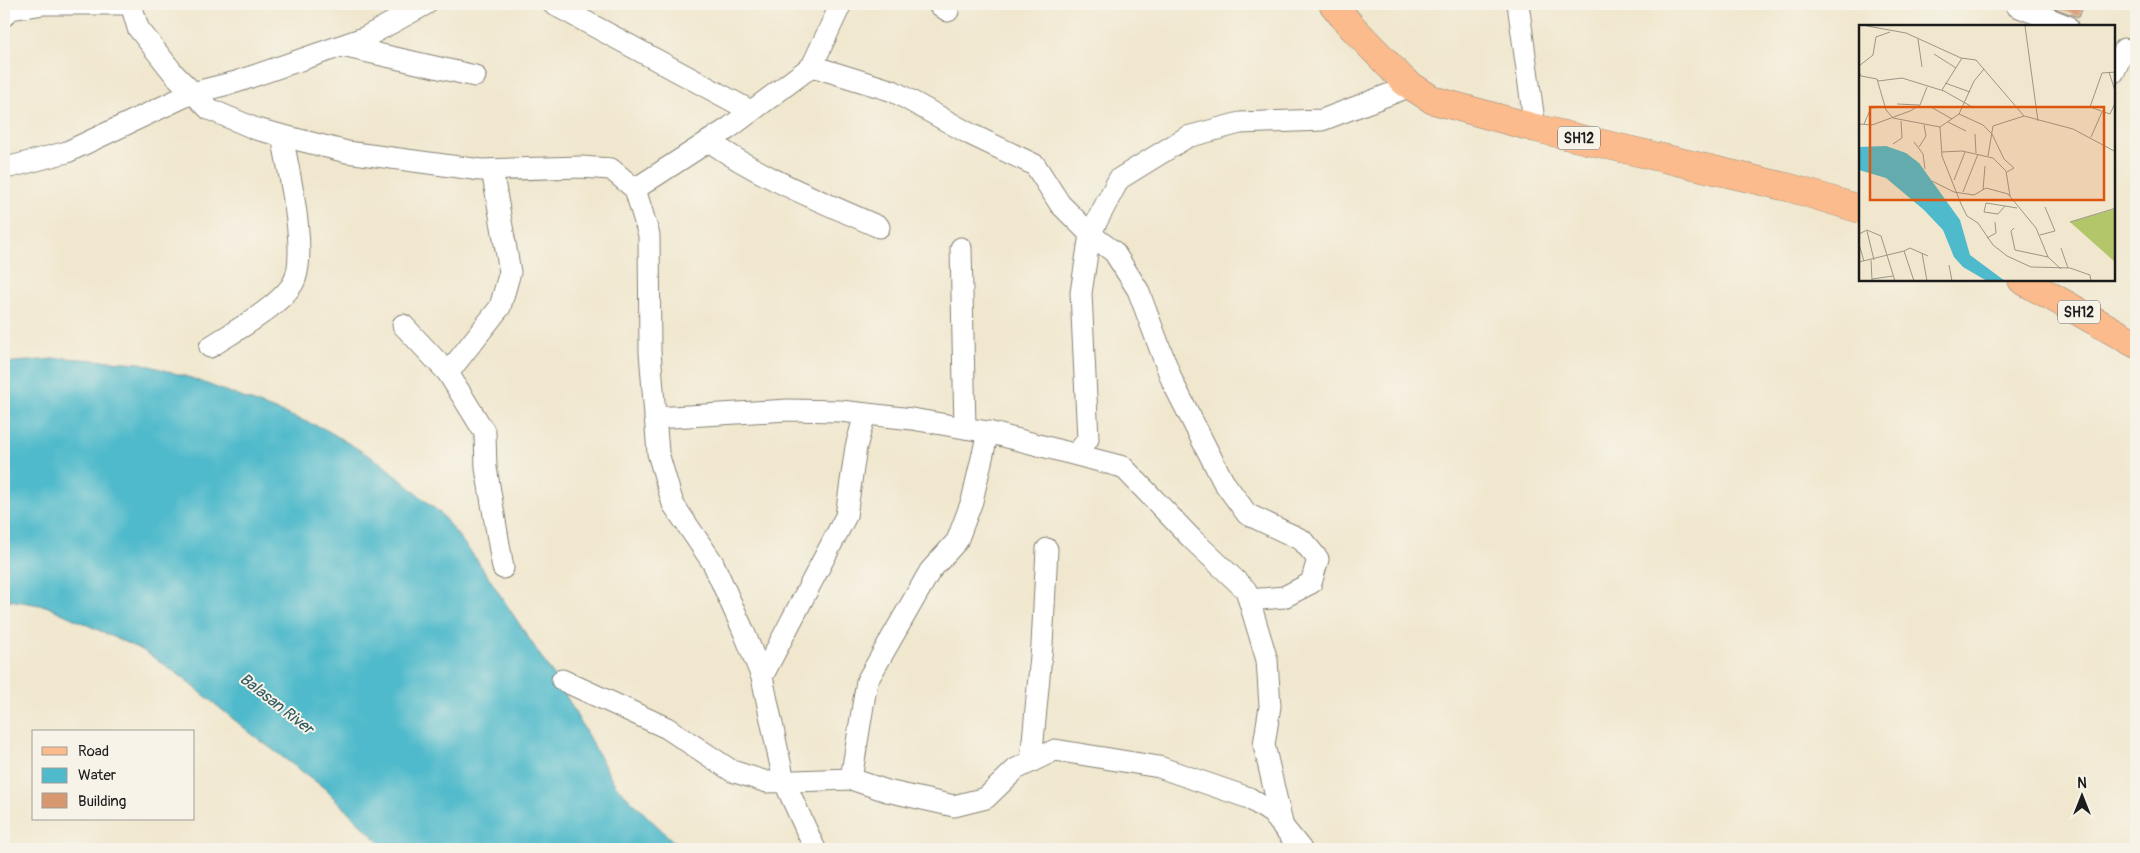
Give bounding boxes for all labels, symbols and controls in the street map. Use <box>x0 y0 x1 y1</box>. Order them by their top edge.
inset map <box>1859 25 2115 281</box>
road number: SH12 <box>1558 126 1600 150</box>
road number: SH12 <box>2058 300 2100 324</box>
water label: Balasan River <box>236 669 319 740</box>
legend <box>32 730 195 820</box>
text: Road <box>78 742 109 761</box>
text: Water <box>78 766 117 785</box>
north arrow <box>2058 770 2108 820</box>
text: N <box>2077 775 2087 792</box>
text: Building <box>78 792 126 811</box>

